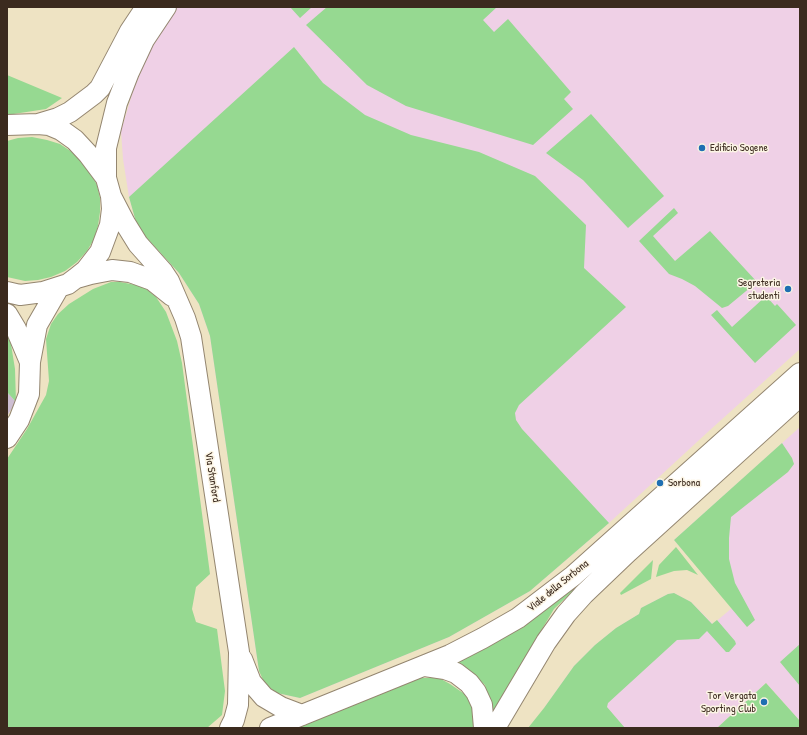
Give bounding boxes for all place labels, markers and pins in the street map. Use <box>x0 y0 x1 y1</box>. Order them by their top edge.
place label: Edificio Sogene <box>710 141 768 155</box>
marker: Edificio Sogene <box>697 143 707 153</box>
place label: Segreteria studenti <box>738 276 780 302</box>
marker: Segreteria studenti <box>783 284 793 294</box>
place label: Sorbona <box>668 476 700 490</box>
marker: Sorbona <box>655 478 665 488</box>
place label: Tor Vergata Sporting Club <box>701 689 756 715</box>
marker: Tor Vergata Sporting Club <box>759 697 769 707</box>

